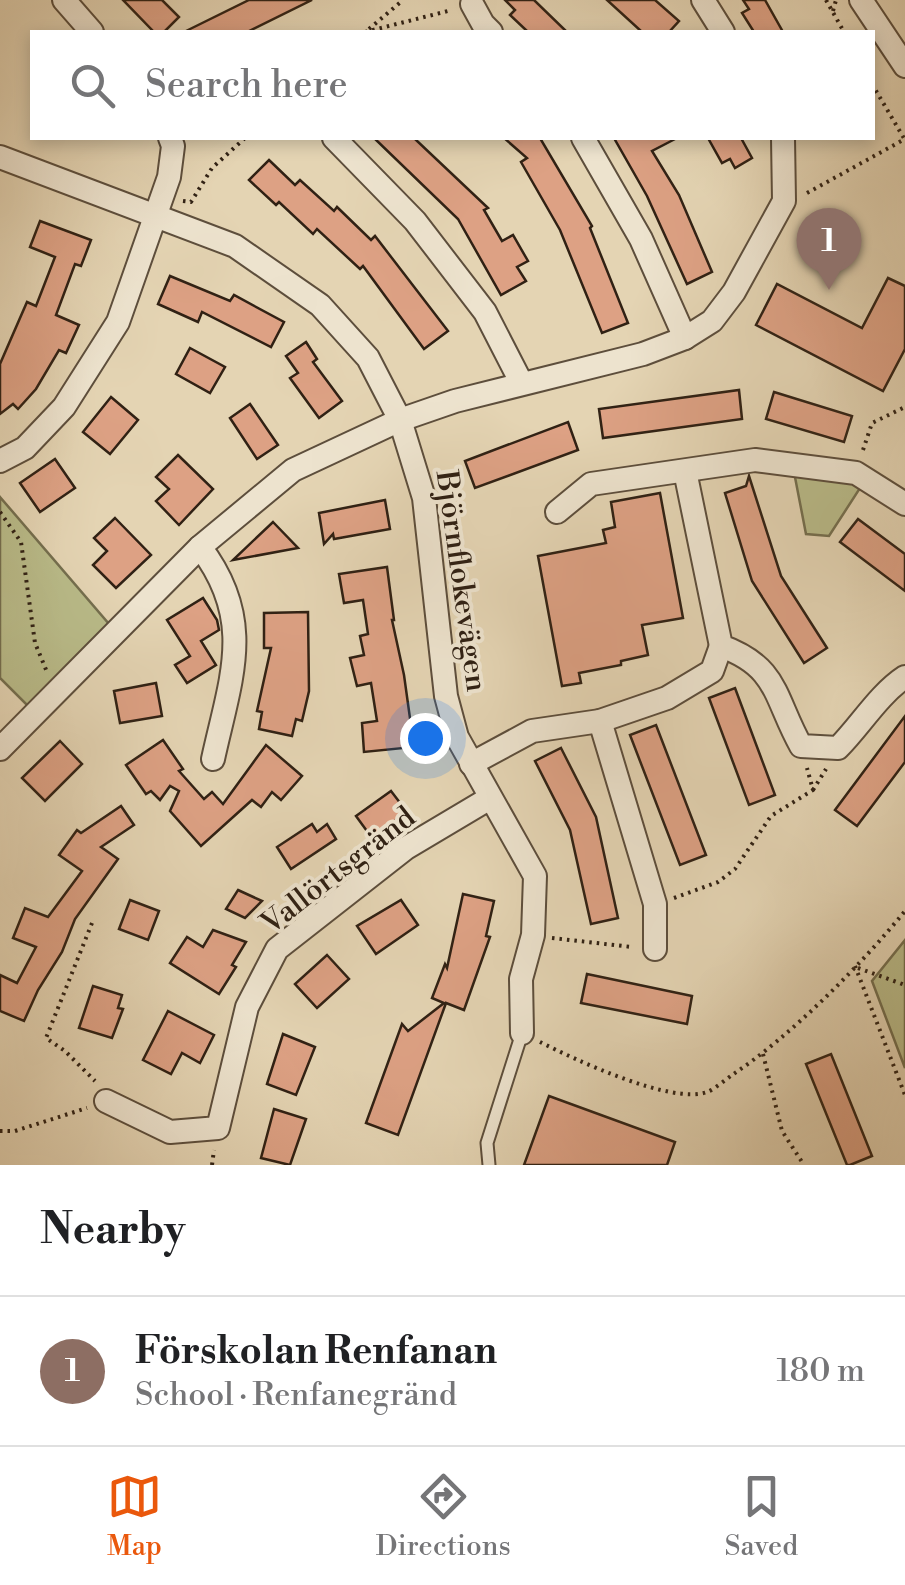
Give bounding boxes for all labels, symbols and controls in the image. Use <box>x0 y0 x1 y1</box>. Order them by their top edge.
search box <box>30 30 875 140</box>
icon: search <box>65 58 120 113</box>
text: Search here <box>145 62 348 109</box>
pin: 1 <box>796 208 862 290</box>
street label: Björnflokevägen <box>427 467 495 694</box>
your location <box>400 713 451 764</box>
street label: Vallörtsgränd <box>253 799 423 943</box>
text: Nearby <box>40 1204 185 1257</box>
text: Förskolan Renfanan <box>135 1328 497 1375</box>
text: 1 <box>65 1351 80 1391</box>
text: 180 m <box>776 1351 865 1391</box>
text: School · Renfanegränd <box>135 1375 457 1415</box>
tab: Map <box>107 1469 162 1564</box>
tab: Directions <box>376 1469 511 1564</box>
tab: Saved <box>725 1469 798 1564</box>

